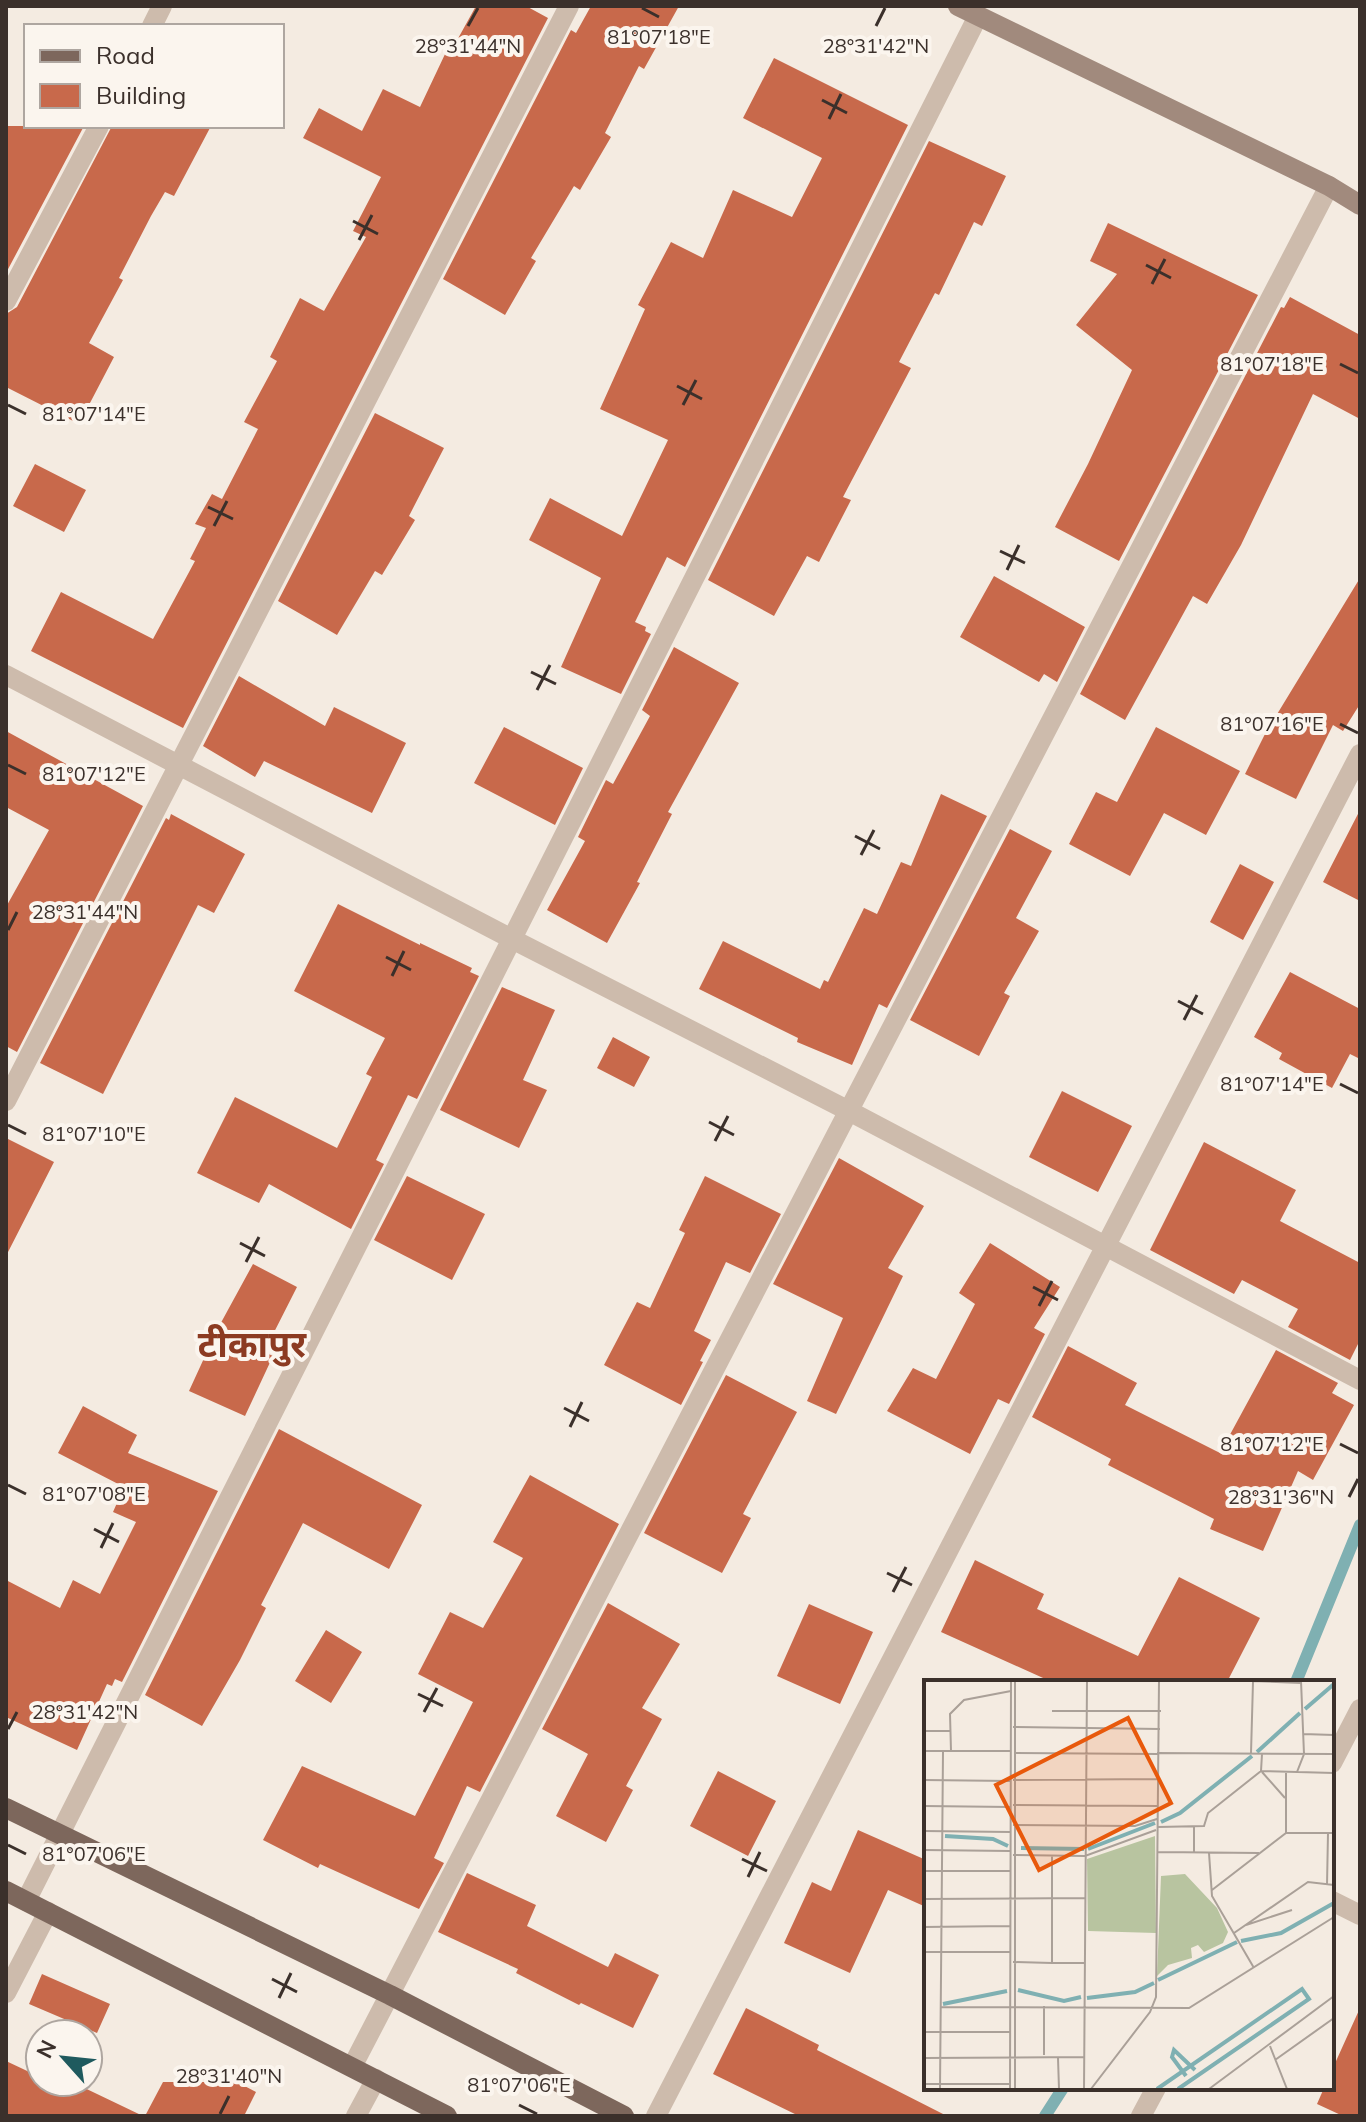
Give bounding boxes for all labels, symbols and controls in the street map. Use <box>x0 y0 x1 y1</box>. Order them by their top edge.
legend <box>24 24 284 128</box>
text: 81°07'18"E <box>607 24 711 49</box>
text: 28°31'44"N <box>415 33 521 58</box>
text: 28°31'42"N <box>823 33 929 58</box>
text: Road <box>96 40 155 70</box>
text: Building <box>96 80 186 110</box>
text: 81°07'18"E <box>1220 351 1324 376</box>
text: 81°07'14"E <box>42 401 146 426</box>
text: 81°07'16"E <box>1220 711 1324 736</box>
text: 81°07'12"E <box>42 761 146 786</box>
text: 28°31'44"N <box>32 899 138 924</box>
text: 81°07'14"E <box>1220 1071 1324 1096</box>
text: 81°07'10"E <box>42 1121 146 1146</box>
district label: टीकापुर <box>198 1321 307 1367</box>
text: 81°07'12"E <box>1220 1431 1324 1456</box>
text: 81°07'08"E <box>42 1481 146 1506</box>
text: 28°31'36"N <box>1228 1484 1334 1509</box>
inset map <box>924 1680 1334 2090</box>
text: 28°31'42"N <box>32 1699 138 1724</box>
text: 81°07'06"E <box>42 1841 146 1866</box>
north arrow <box>24 2018 104 2098</box>
text: N <box>30 2035 62 2063</box>
text: 28°31'40"N <box>176 2063 282 2088</box>
text: 81°07'06"E <box>467 2072 571 2097</box>

